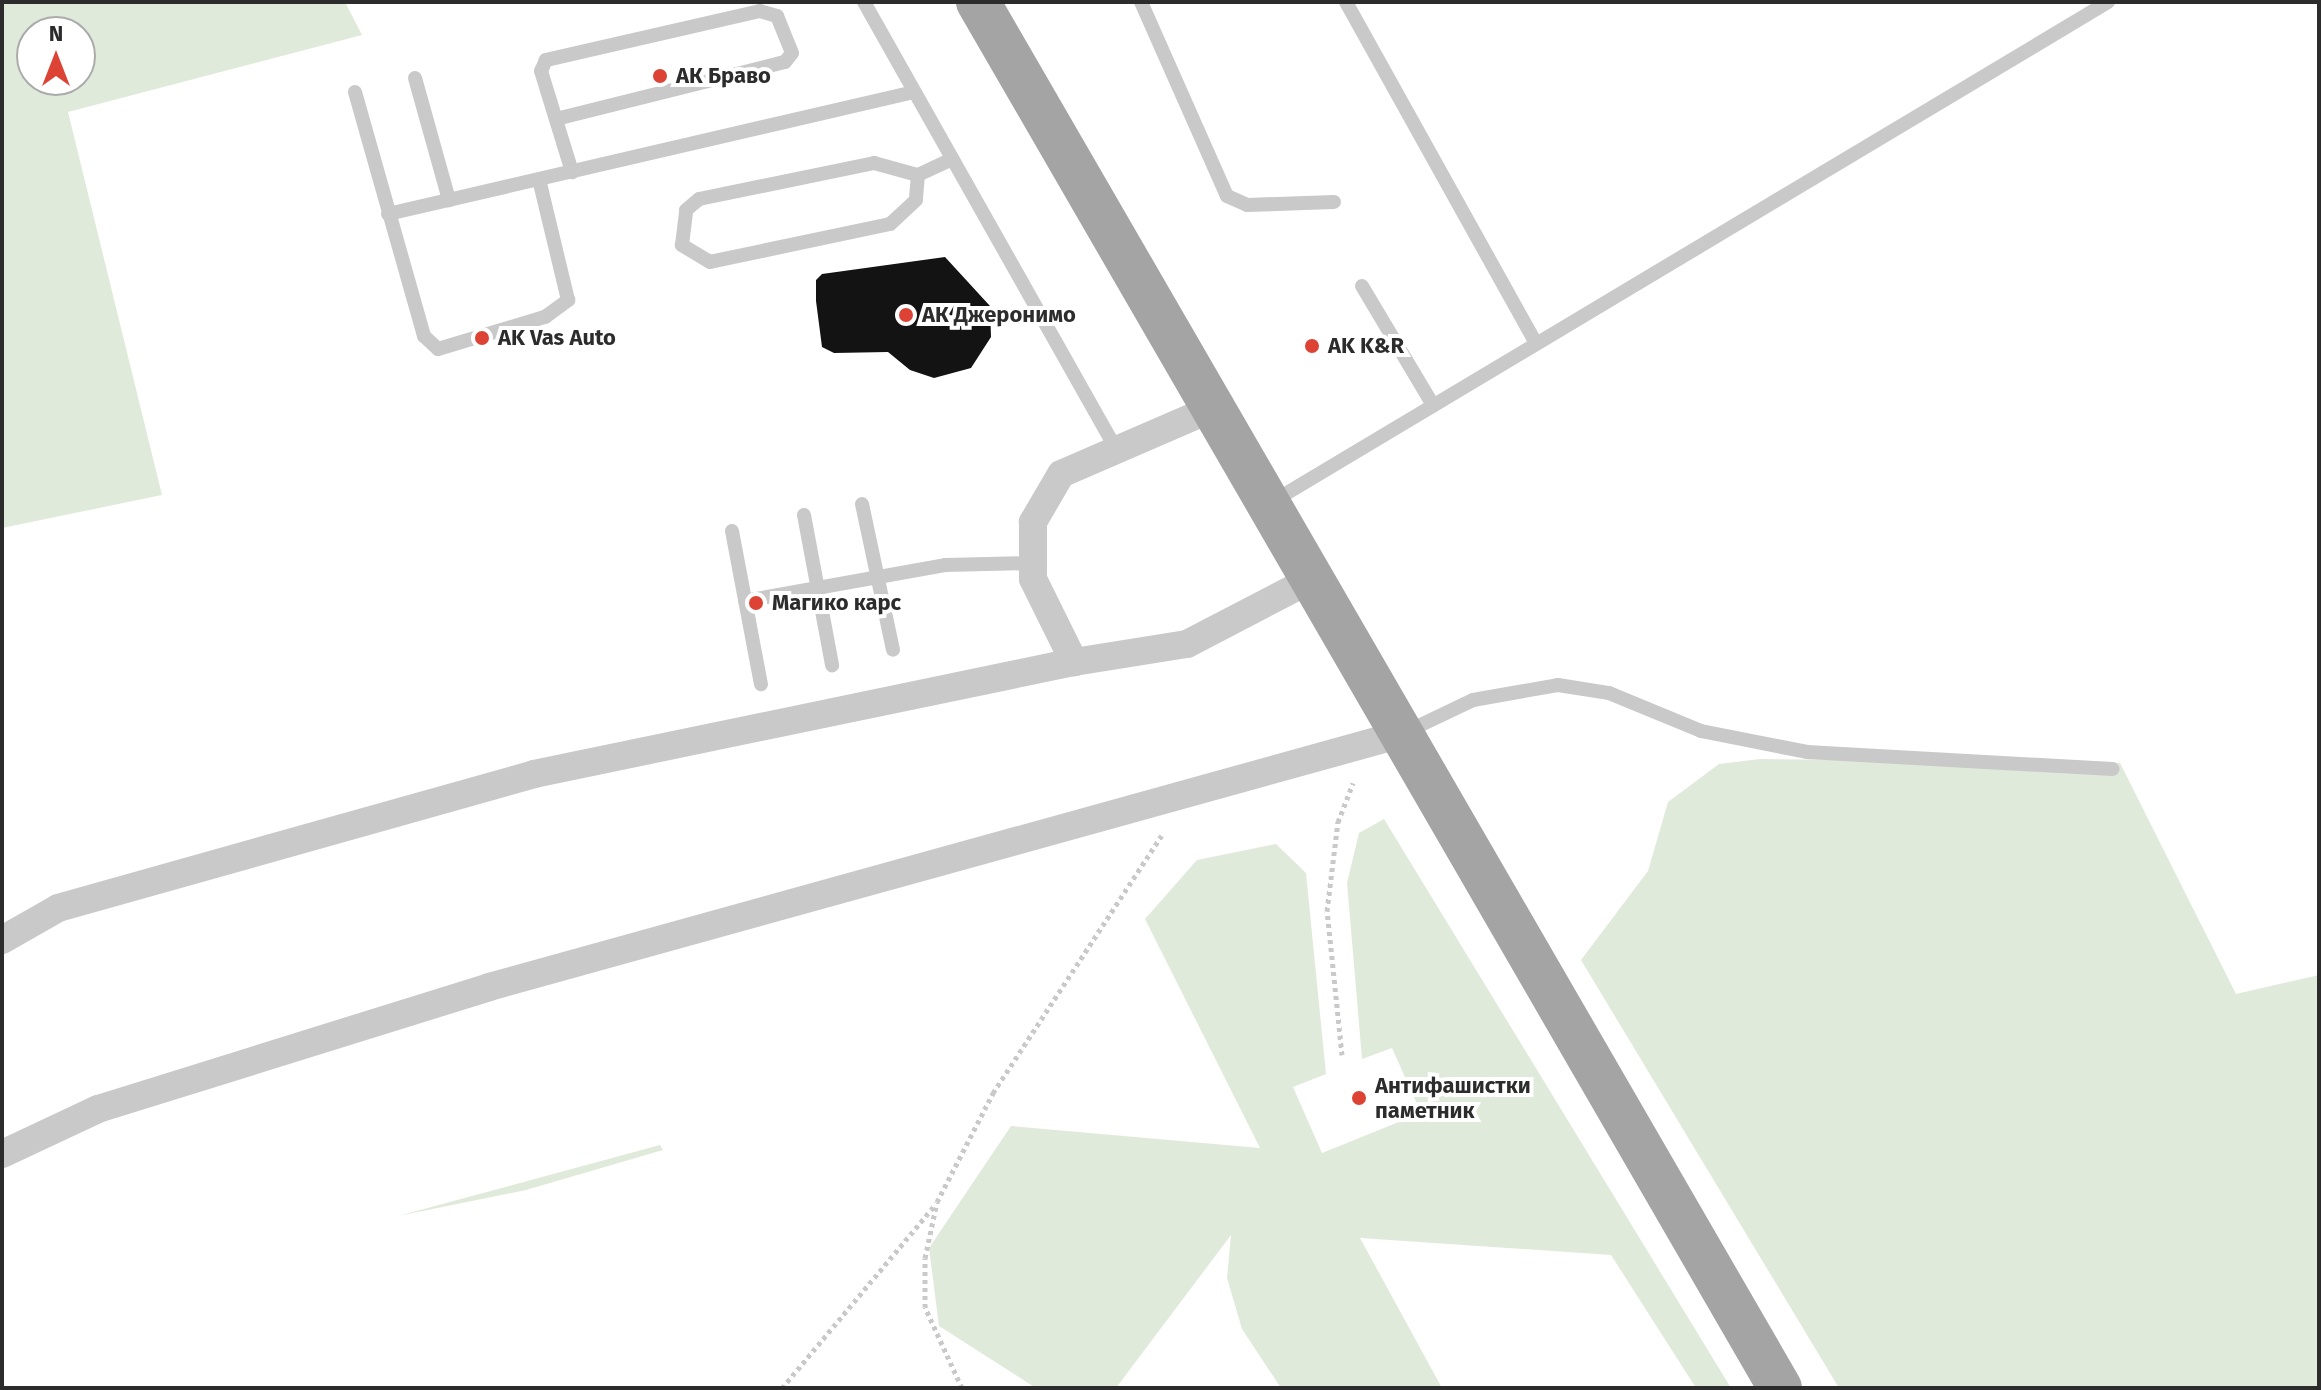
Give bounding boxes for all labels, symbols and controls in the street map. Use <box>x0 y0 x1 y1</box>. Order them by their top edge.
north arrow <box>16 16 96 96</box>
text: N <box>49 20 63 47</box>
place label: АК Браво <box>676 63 771 89</box>
marker: АК Браво <box>651 67 669 85</box>
place label: АК Джеронимо <box>922 302 1076 328</box>
marker: АК Джеронимо <box>897 306 915 324</box>
place label: AK Vas Auto <box>498 325 616 351</box>
marker: AK Vas Auto <box>473 329 491 347</box>
place label: AK K&R <box>1328 333 1404 359</box>
marker: AK K&R <box>1303 337 1321 355</box>
place label: Магико карс <box>772 590 901 616</box>
marker: Магико карс <box>747 594 765 612</box>
place label: Антифашистки паметник <box>1375 1072 1531 1124</box>
marker: Антифашистки паметник <box>1350 1089 1368 1107</box>

